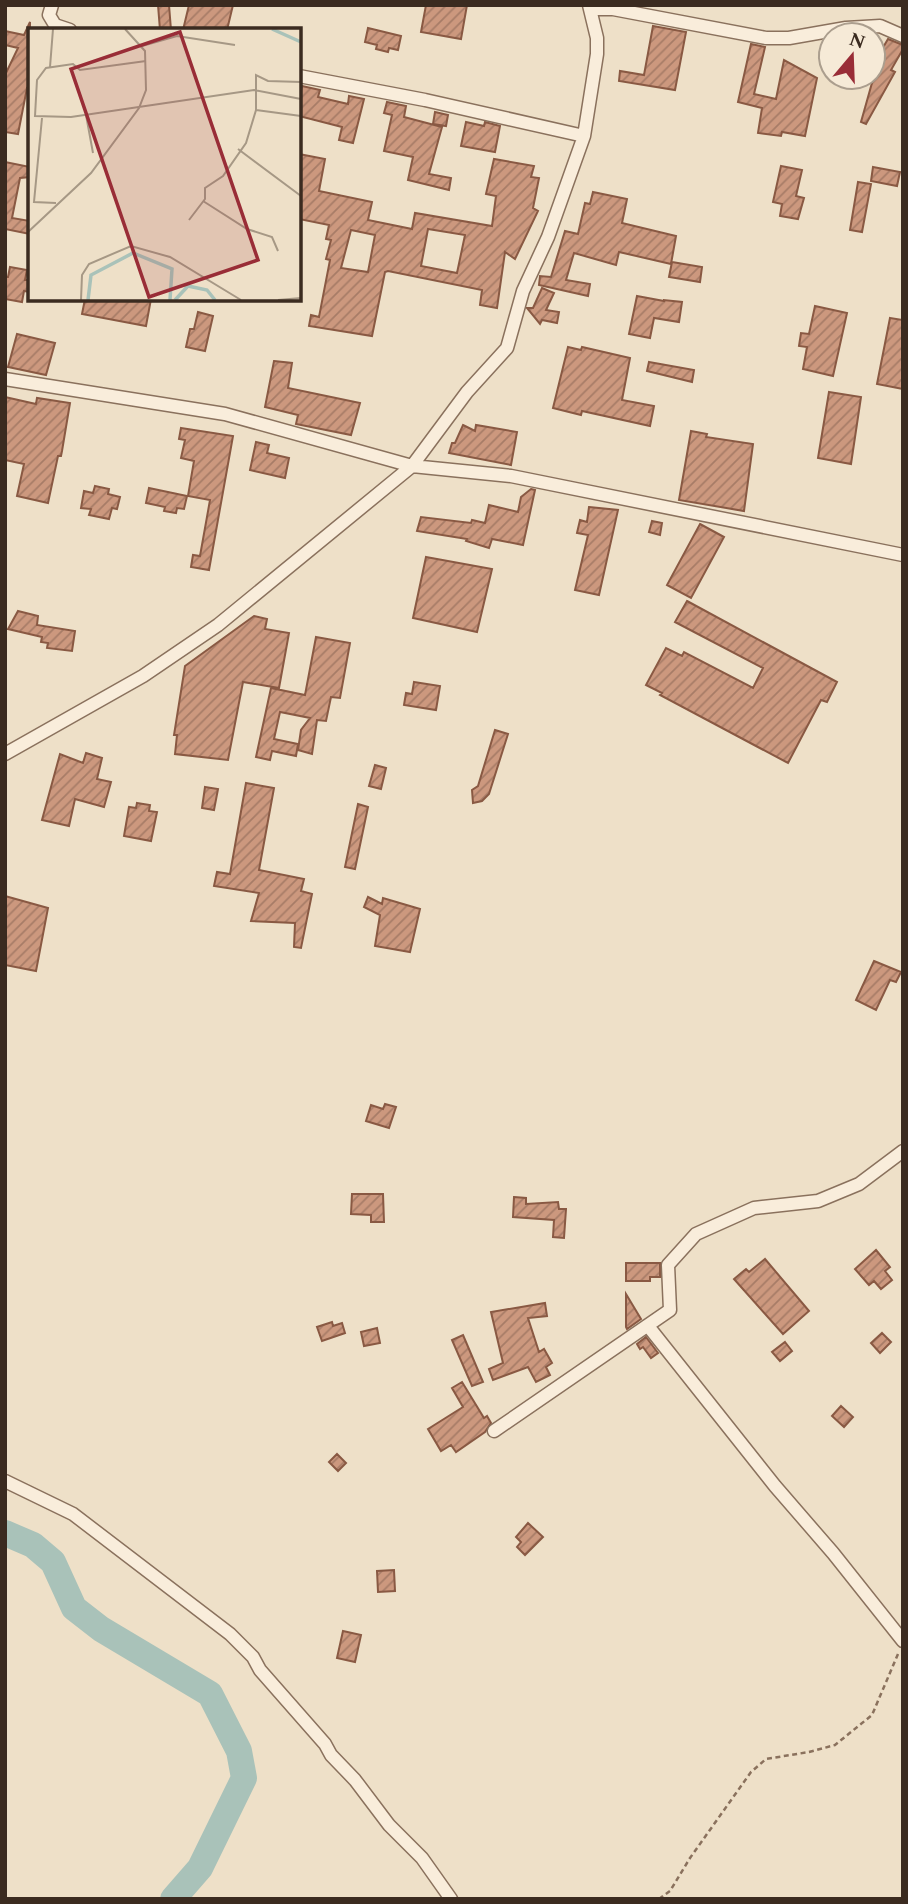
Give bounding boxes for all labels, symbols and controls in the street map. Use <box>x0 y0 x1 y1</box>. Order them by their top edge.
north arrow <box>817 21 887 91</box>
text: N <box>845 25 869 58</box>
inset map <box>28 28 301 301</box>

